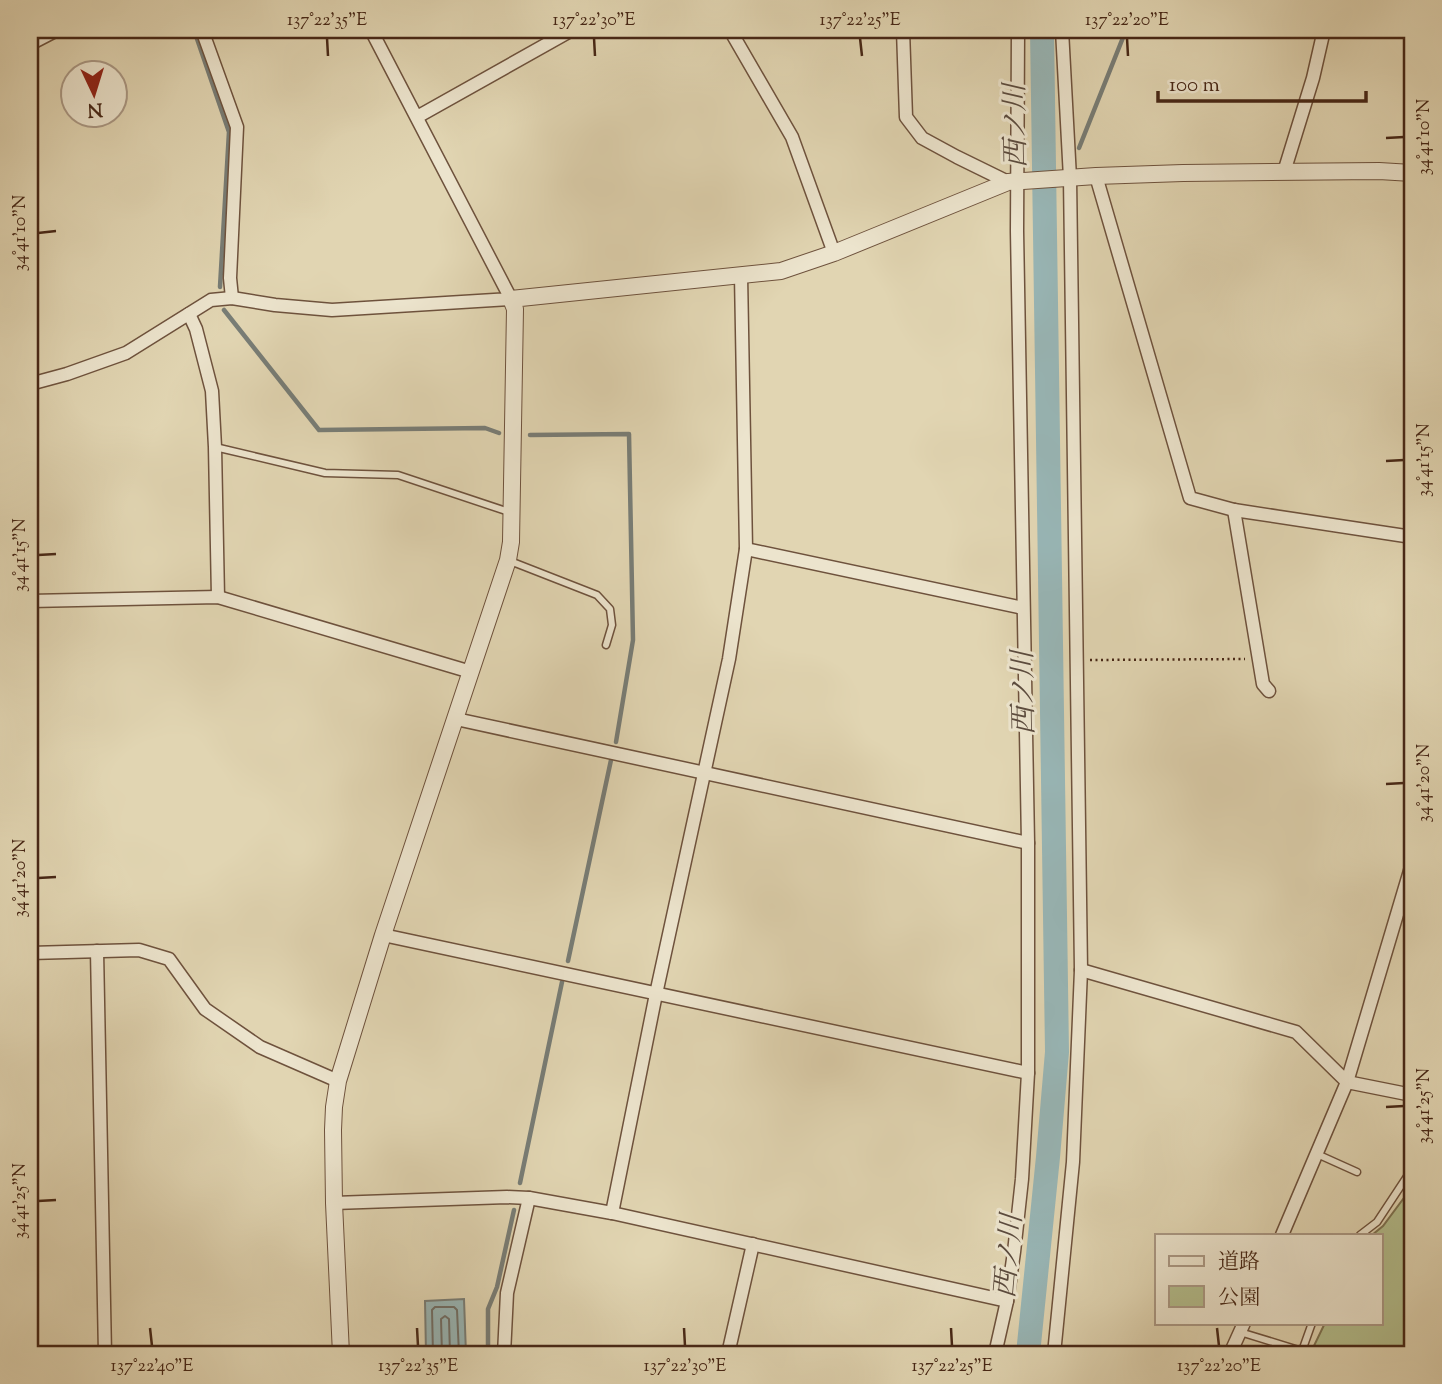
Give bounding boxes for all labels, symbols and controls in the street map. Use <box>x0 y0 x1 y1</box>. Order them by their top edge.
text: 137°22'35"E <box>287 8 367 34</box>
text: 137°22'30"E <box>553 8 636 34</box>
text: 137°22'25"E <box>819 8 901 34</box>
text: 137°22'20"E <box>1085 8 1169 34</box>
north arrow <box>60 60 130 130</box>
scale bar <box>1158 60 1367 104</box>
text: 100 m <box>1169 71 1220 101</box>
water label: 西ノ川 <box>996 81 1038 168</box>
text: N <box>87 94 104 122</box>
text: 34°41'10"N <box>1412 99 1438 175</box>
text: 34°41'10"N <box>8 195 34 271</box>
text: 34°41'15"N <box>1412 423 1438 497</box>
text: 34°41'15"N <box>8 518 34 592</box>
water label: 西ノ川 <box>1004 648 1046 735</box>
text: 34°41'20"N <box>1412 744 1438 822</box>
text: 34°41'20"N <box>8 839 34 917</box>
text: 34°41'25"N <box>1412 1068 1438 1144</box>
text: 34°41'25"N <box>8 1163 34 1239</box>
water label: 西ノ川 <box>986 1210 1034 1300</box>
legend <box>1155 1234 1382 1324</box>
text: 道路 <box>1218 1248 1260 1278</box>
text: 公園 <box>1218 1284 1260 1314</box>
text: 137°22'40"E <box>111 1354 194 1380</box>
text: 137°22'35"E <box>378 1354 458 1380</box>
text: 137°22'30"E <box>644 1354 727 1380</box>
text: 137°22'25"E <box>911 1354 993 1380</box>
text: 137°22'20"E <box>1177 1354 1261 1380</box>

